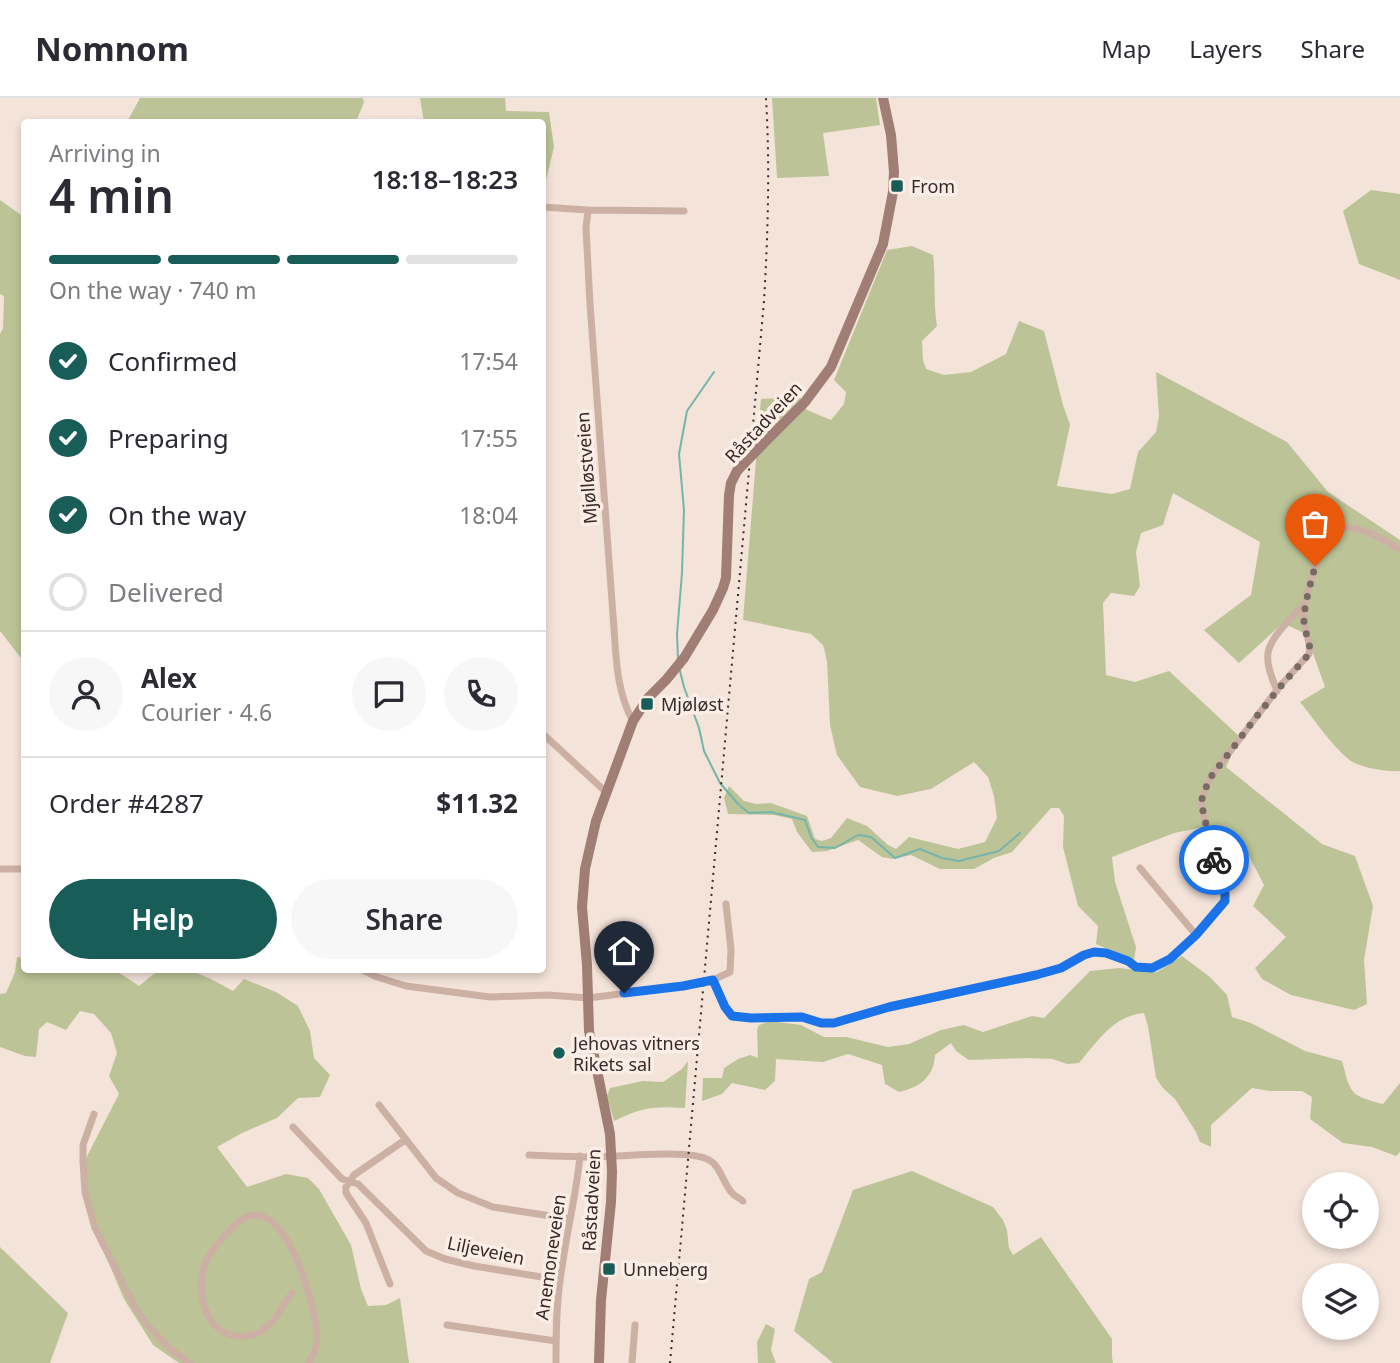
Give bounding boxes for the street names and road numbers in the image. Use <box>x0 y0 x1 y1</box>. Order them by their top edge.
street label: Råstadveien <box>719 376 807 468</box>
street label: Mjølløstveien <box>570 411 602 525</box>
street label: Råstadveien <box>576 1148 606 1252</box>
street label: Anemoneveien <box>529 1193 571 1321</box>
street label: Liljeveien <box>445 1230 527 1270</box>

